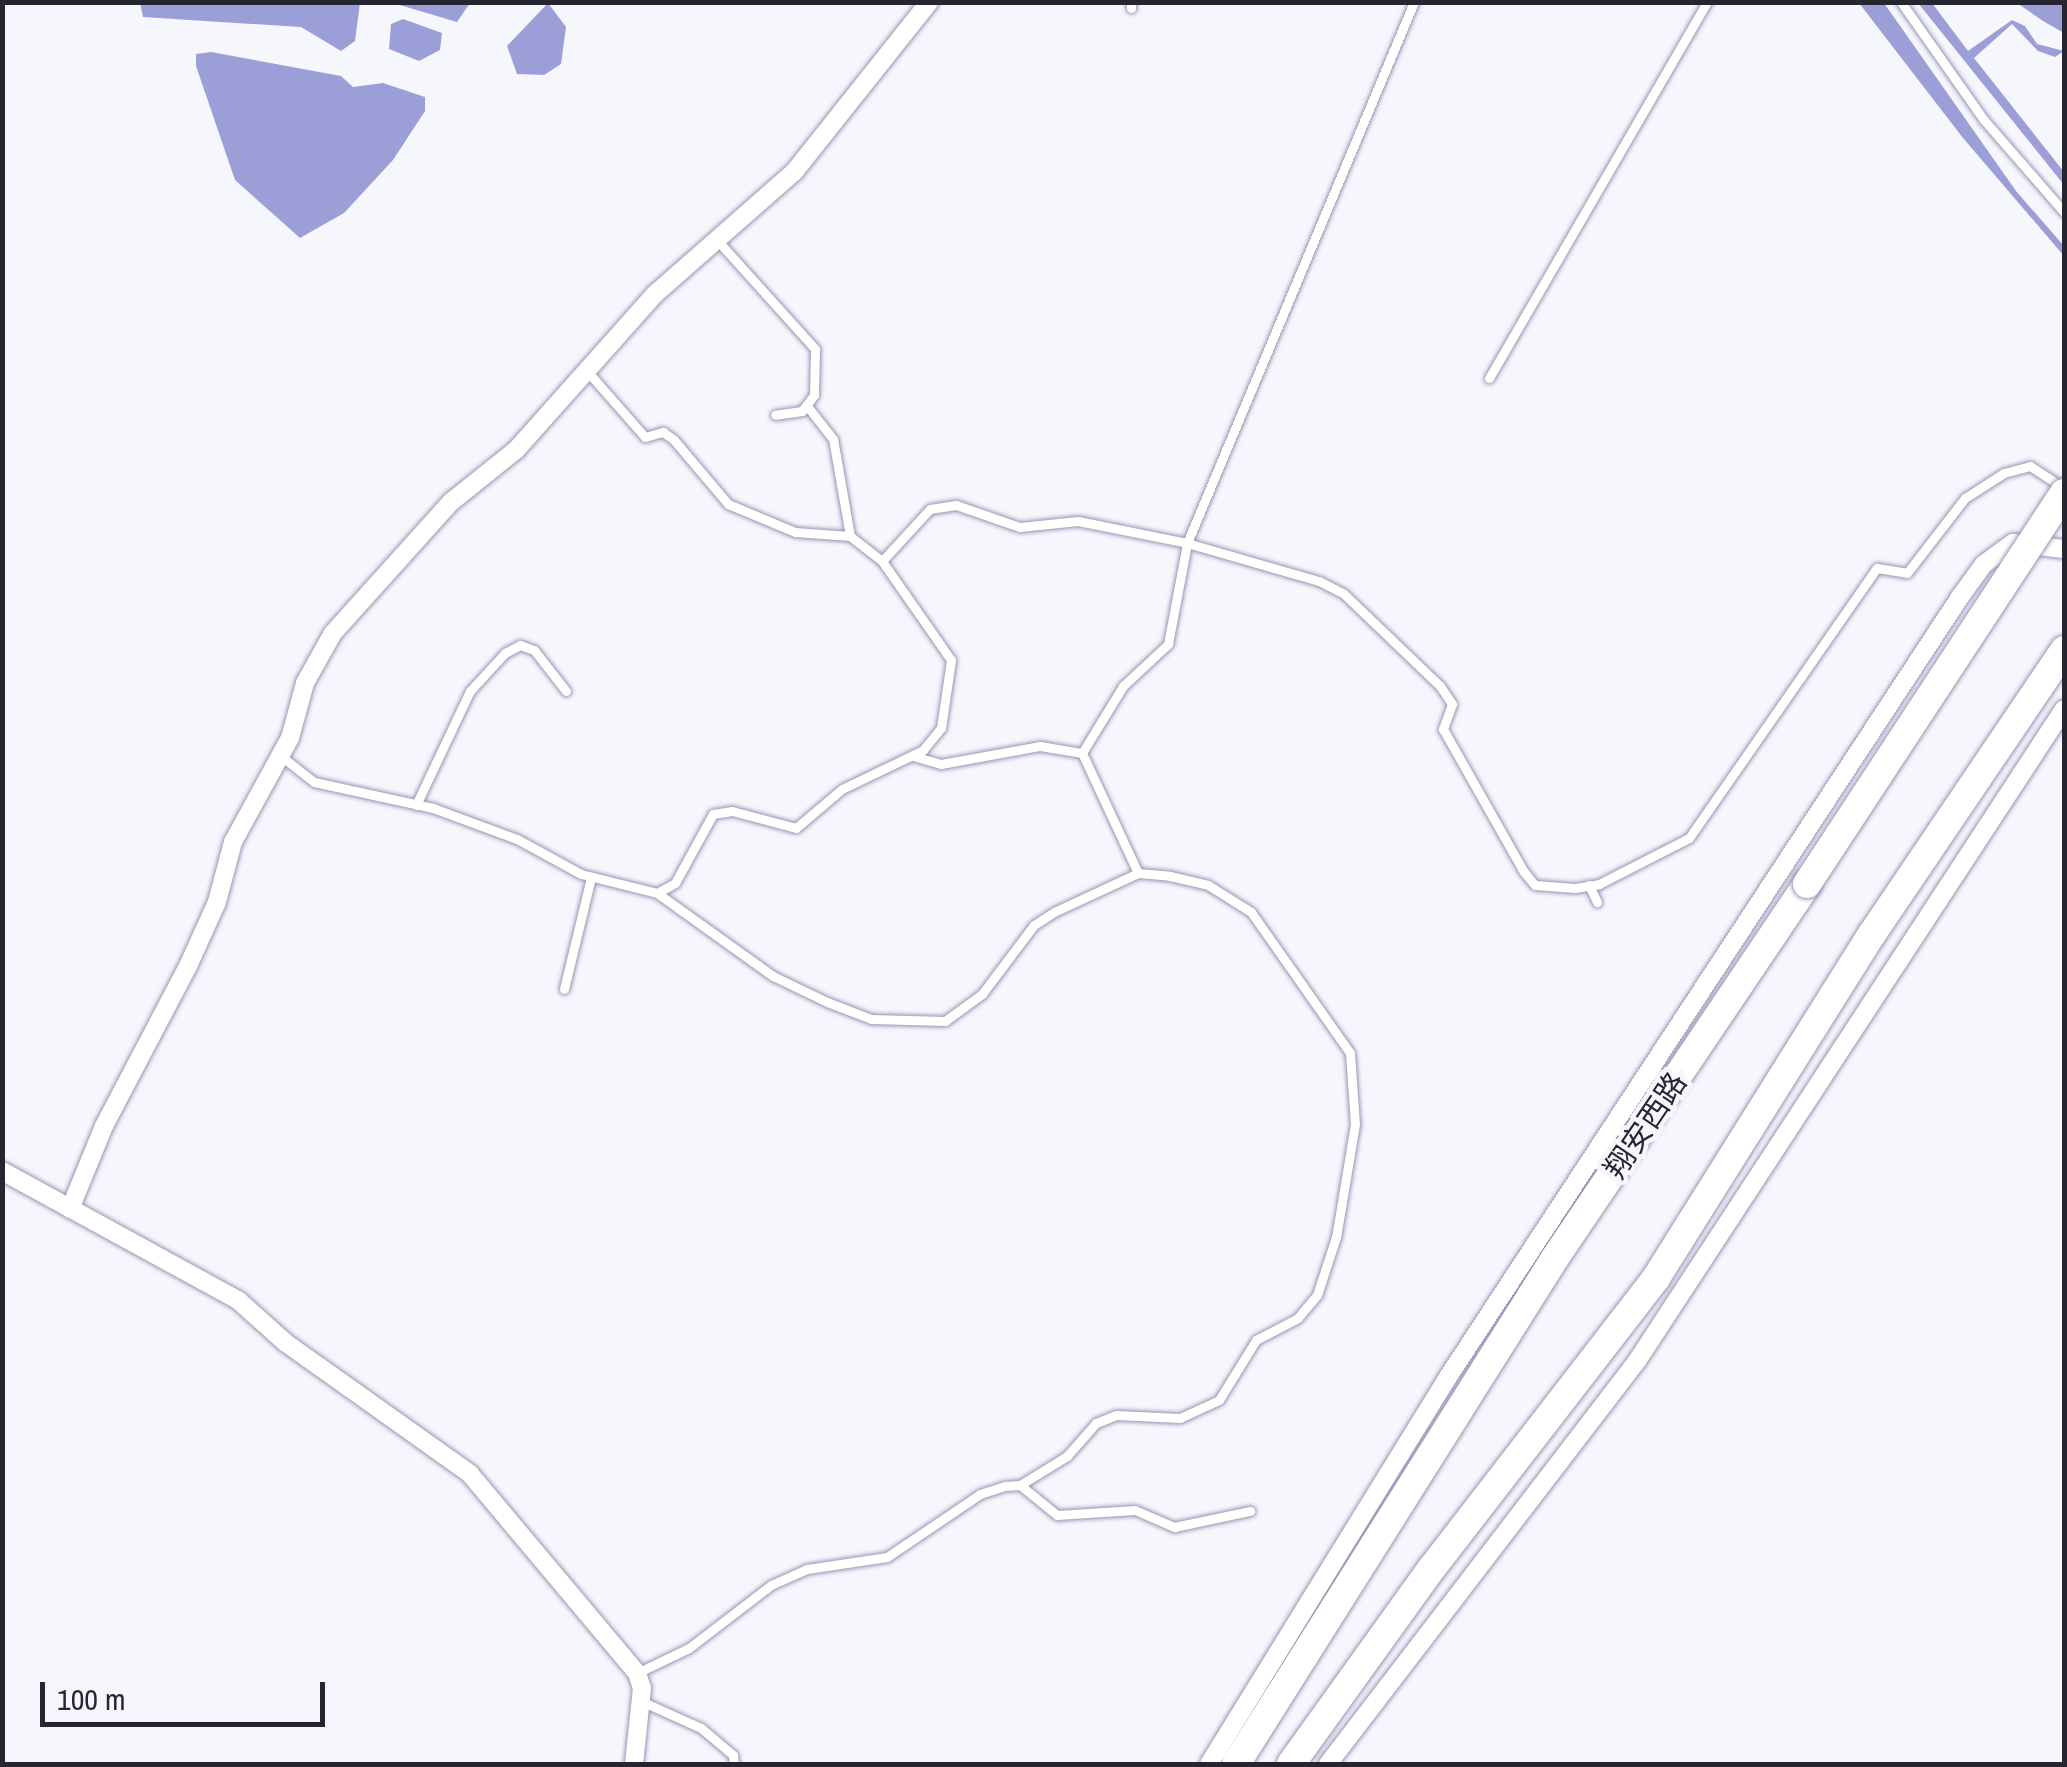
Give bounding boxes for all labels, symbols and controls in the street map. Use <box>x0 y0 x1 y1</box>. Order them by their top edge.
street label: 翔安西路 <box>1597 1065 1693 1185</box>
scale bar <box>45 1662 330 1724</box>
text: 100 m <box>57 1679 125 1719</box>

